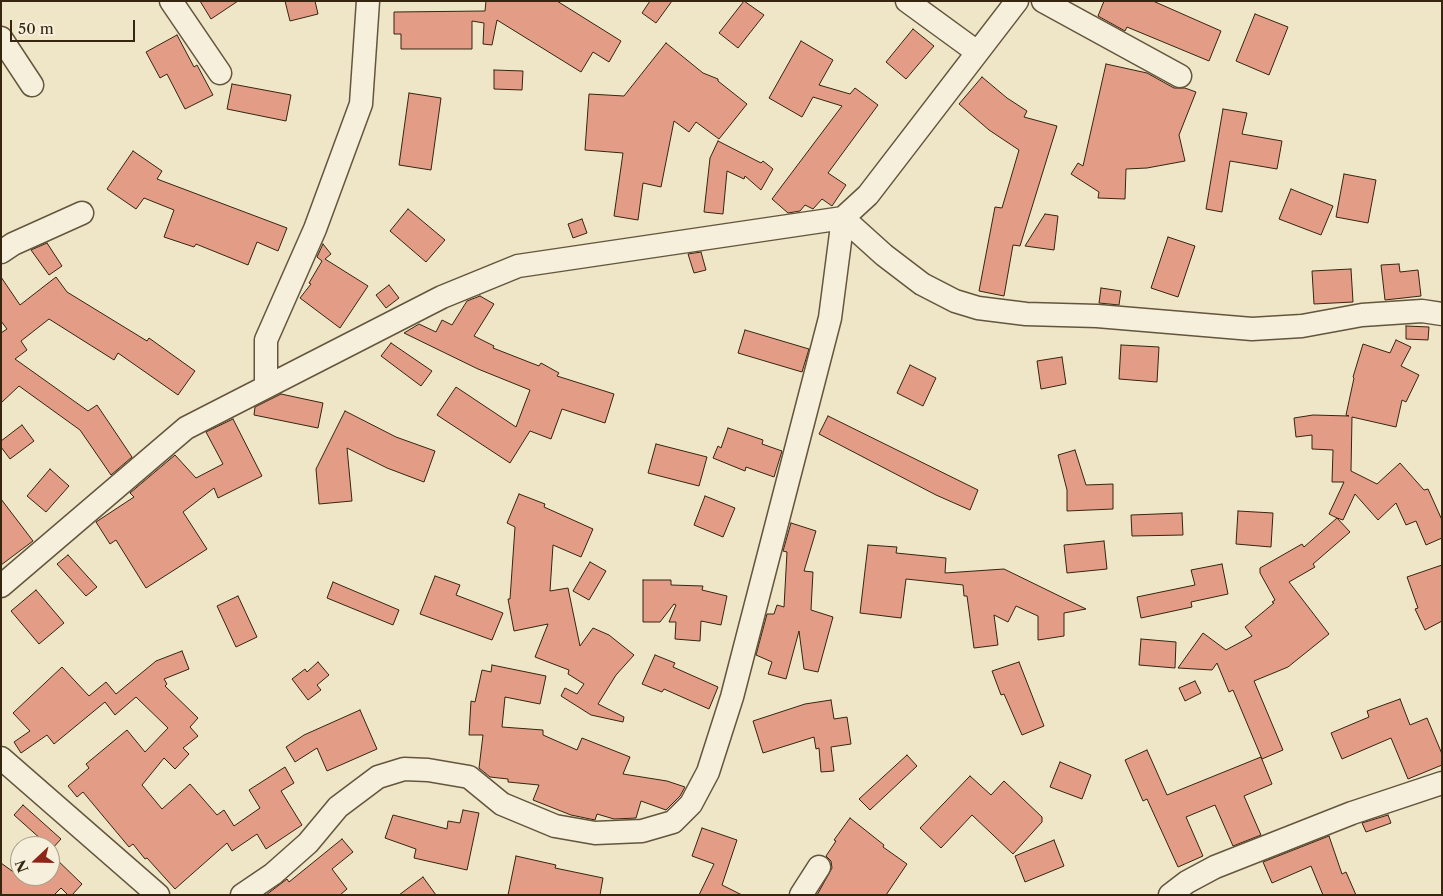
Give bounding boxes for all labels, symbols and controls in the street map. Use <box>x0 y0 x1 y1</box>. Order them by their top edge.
scale bar <box>12 10 138 42</box>
text: 50 m <box>18 19 54 38</box>
north arrow <box>10 836 60 886</box>
text: N <box>11 857 33 875</box>

